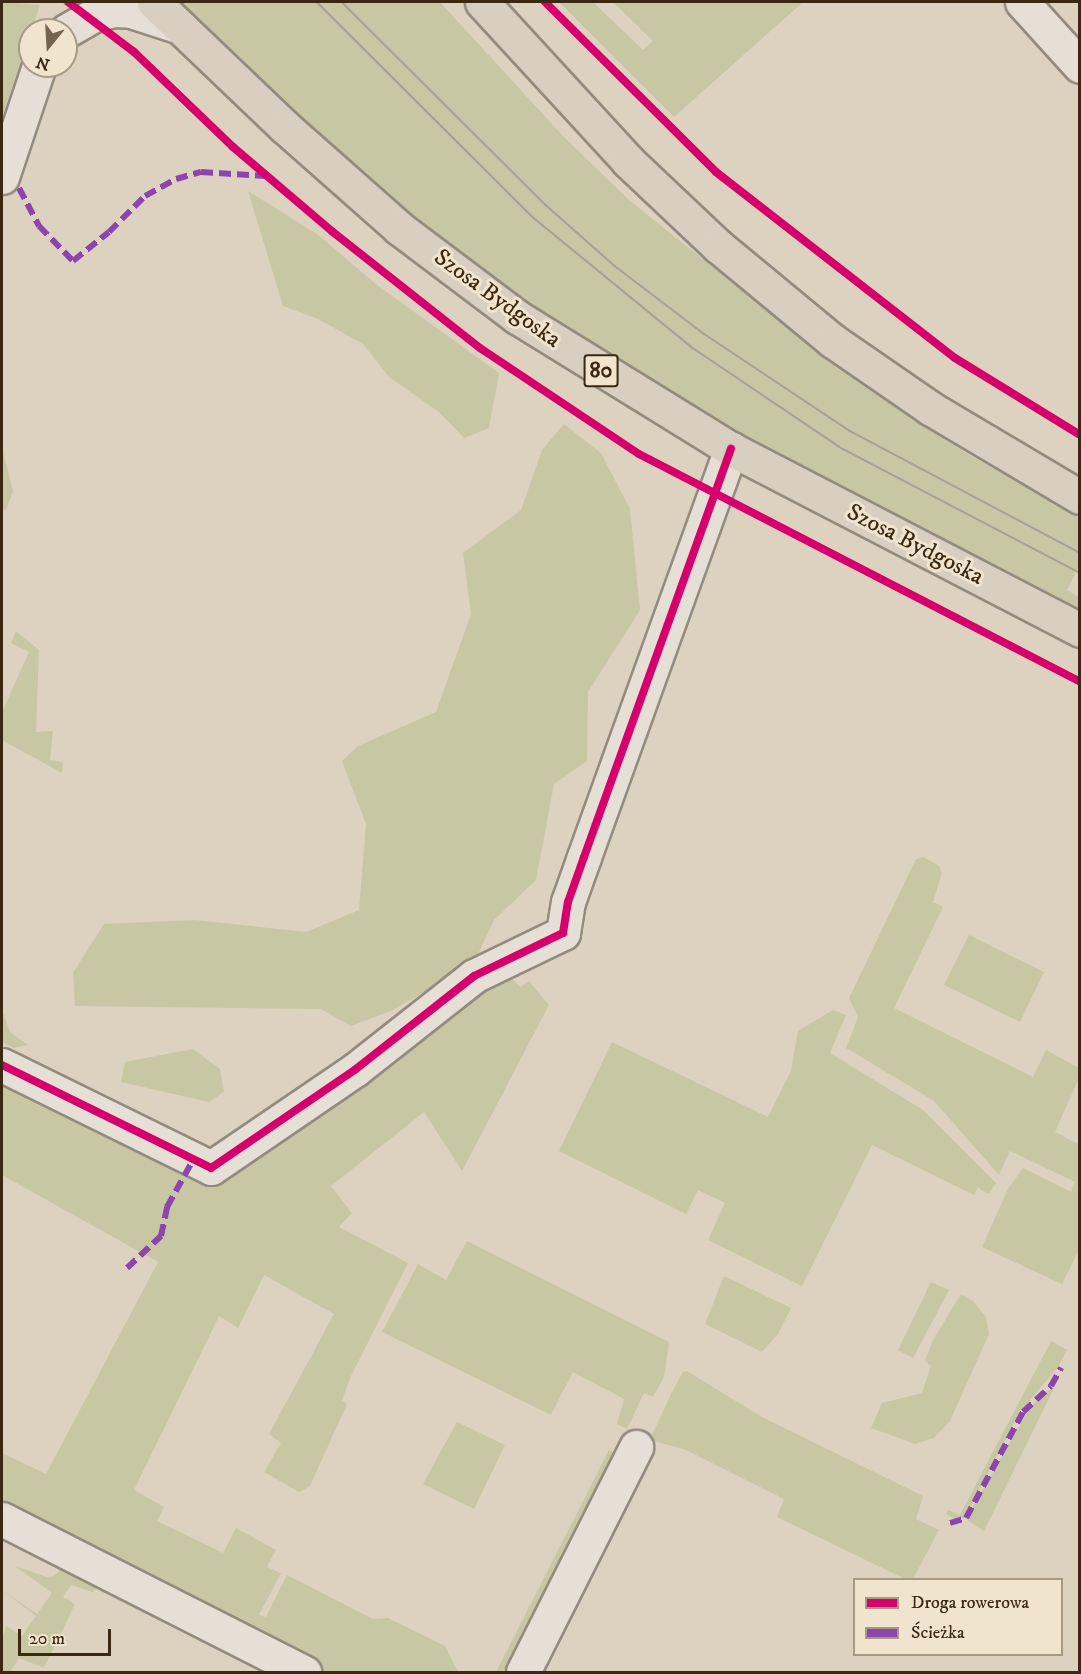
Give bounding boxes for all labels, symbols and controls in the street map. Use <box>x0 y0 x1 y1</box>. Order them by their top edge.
north arrow <box>18 18 78 78</box>
text: N <box>34 52 52 75</box>
street label: Szosa Bydgoska <box>428 243 566 355</box>
road number: 80 <box>583 352 619 390</box>
street label: Szosa Bydgoska <box>842 498 988 592</box>
legend <box>853 1578 1063 1656</box>
text: Droga rowerowa <box>911 1592 1029 1614</box>
scale bar <box>21 1617 114 1655</box>
text: Ścieżka <box>911 1622 965 1644</box>
text: 20 m <box>29 1628 65 1650</box>

